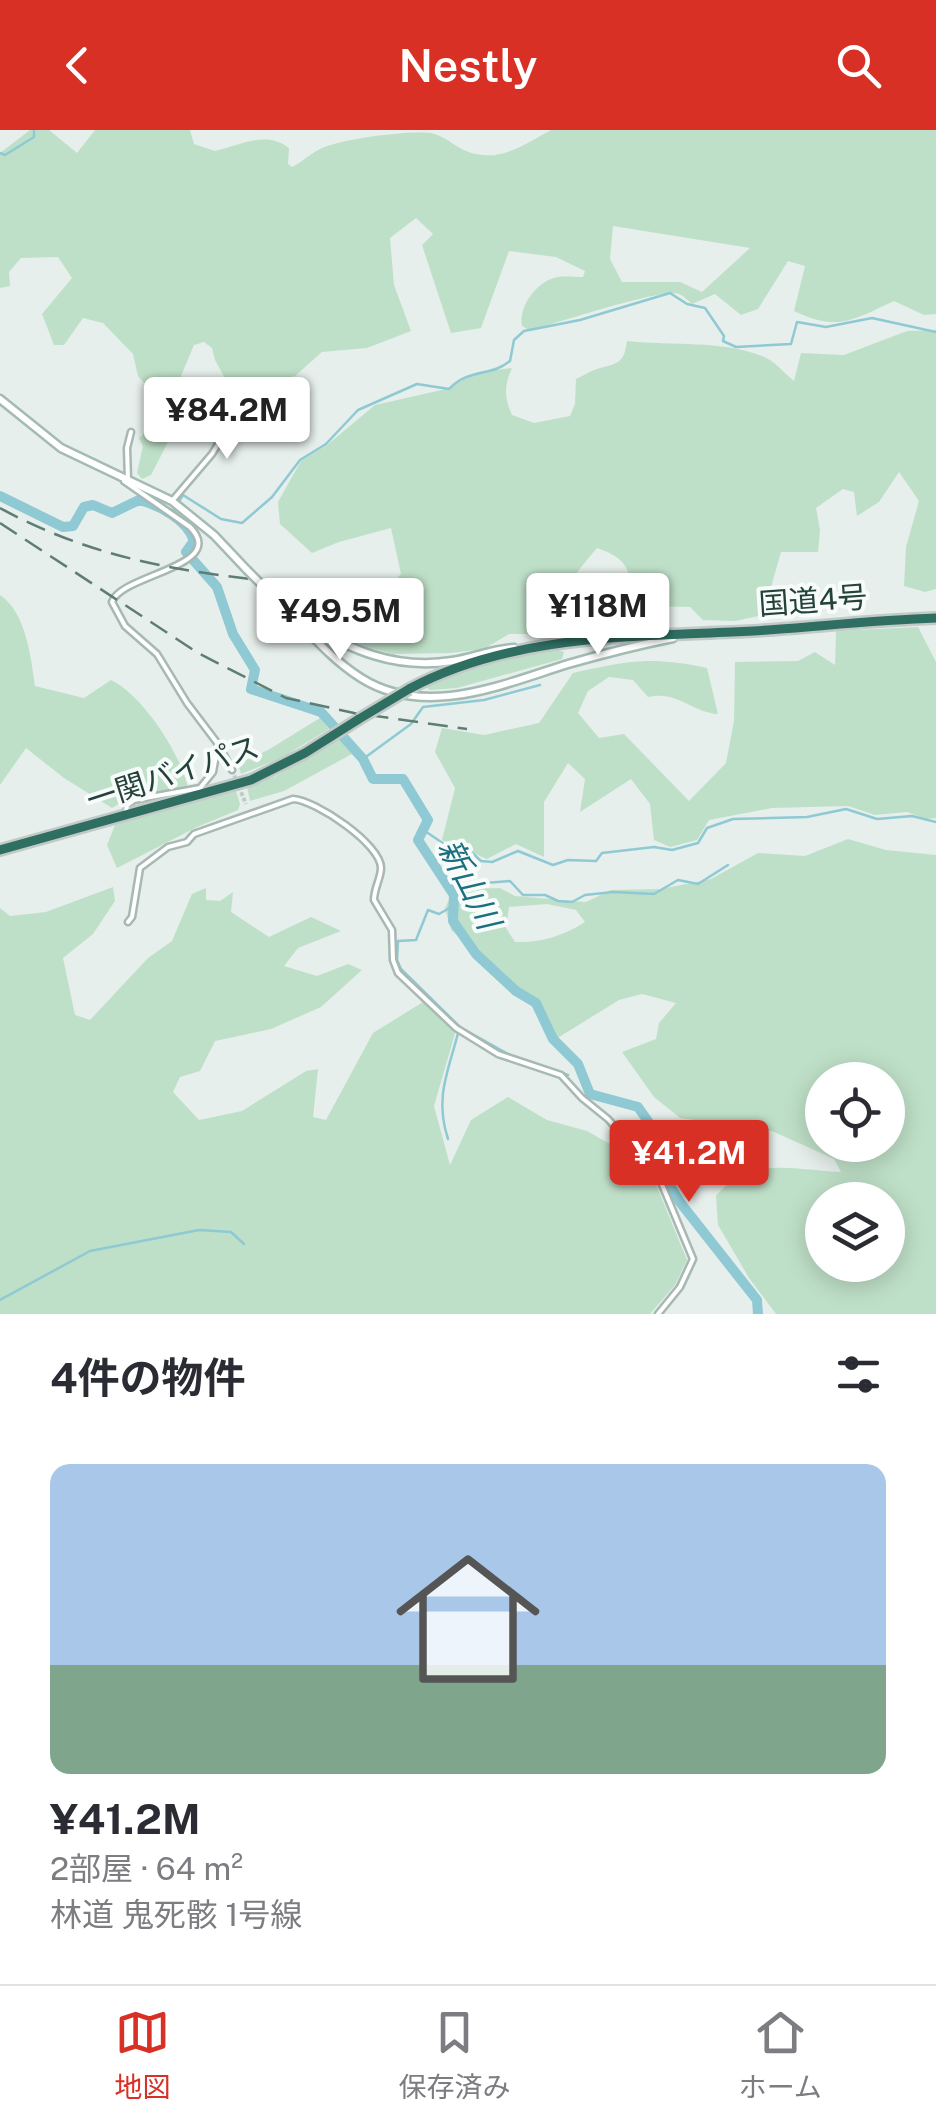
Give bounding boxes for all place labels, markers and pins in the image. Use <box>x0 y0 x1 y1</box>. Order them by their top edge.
pin: ¥84.2M <box>146 377 308 462</box>
pin: ¥118M <box>528 573 668 658</box>
pin: ¥49.5M <box>259 578 421 663</box>
pin: ¥41.2M <box>608 1120 770 1205</box>

